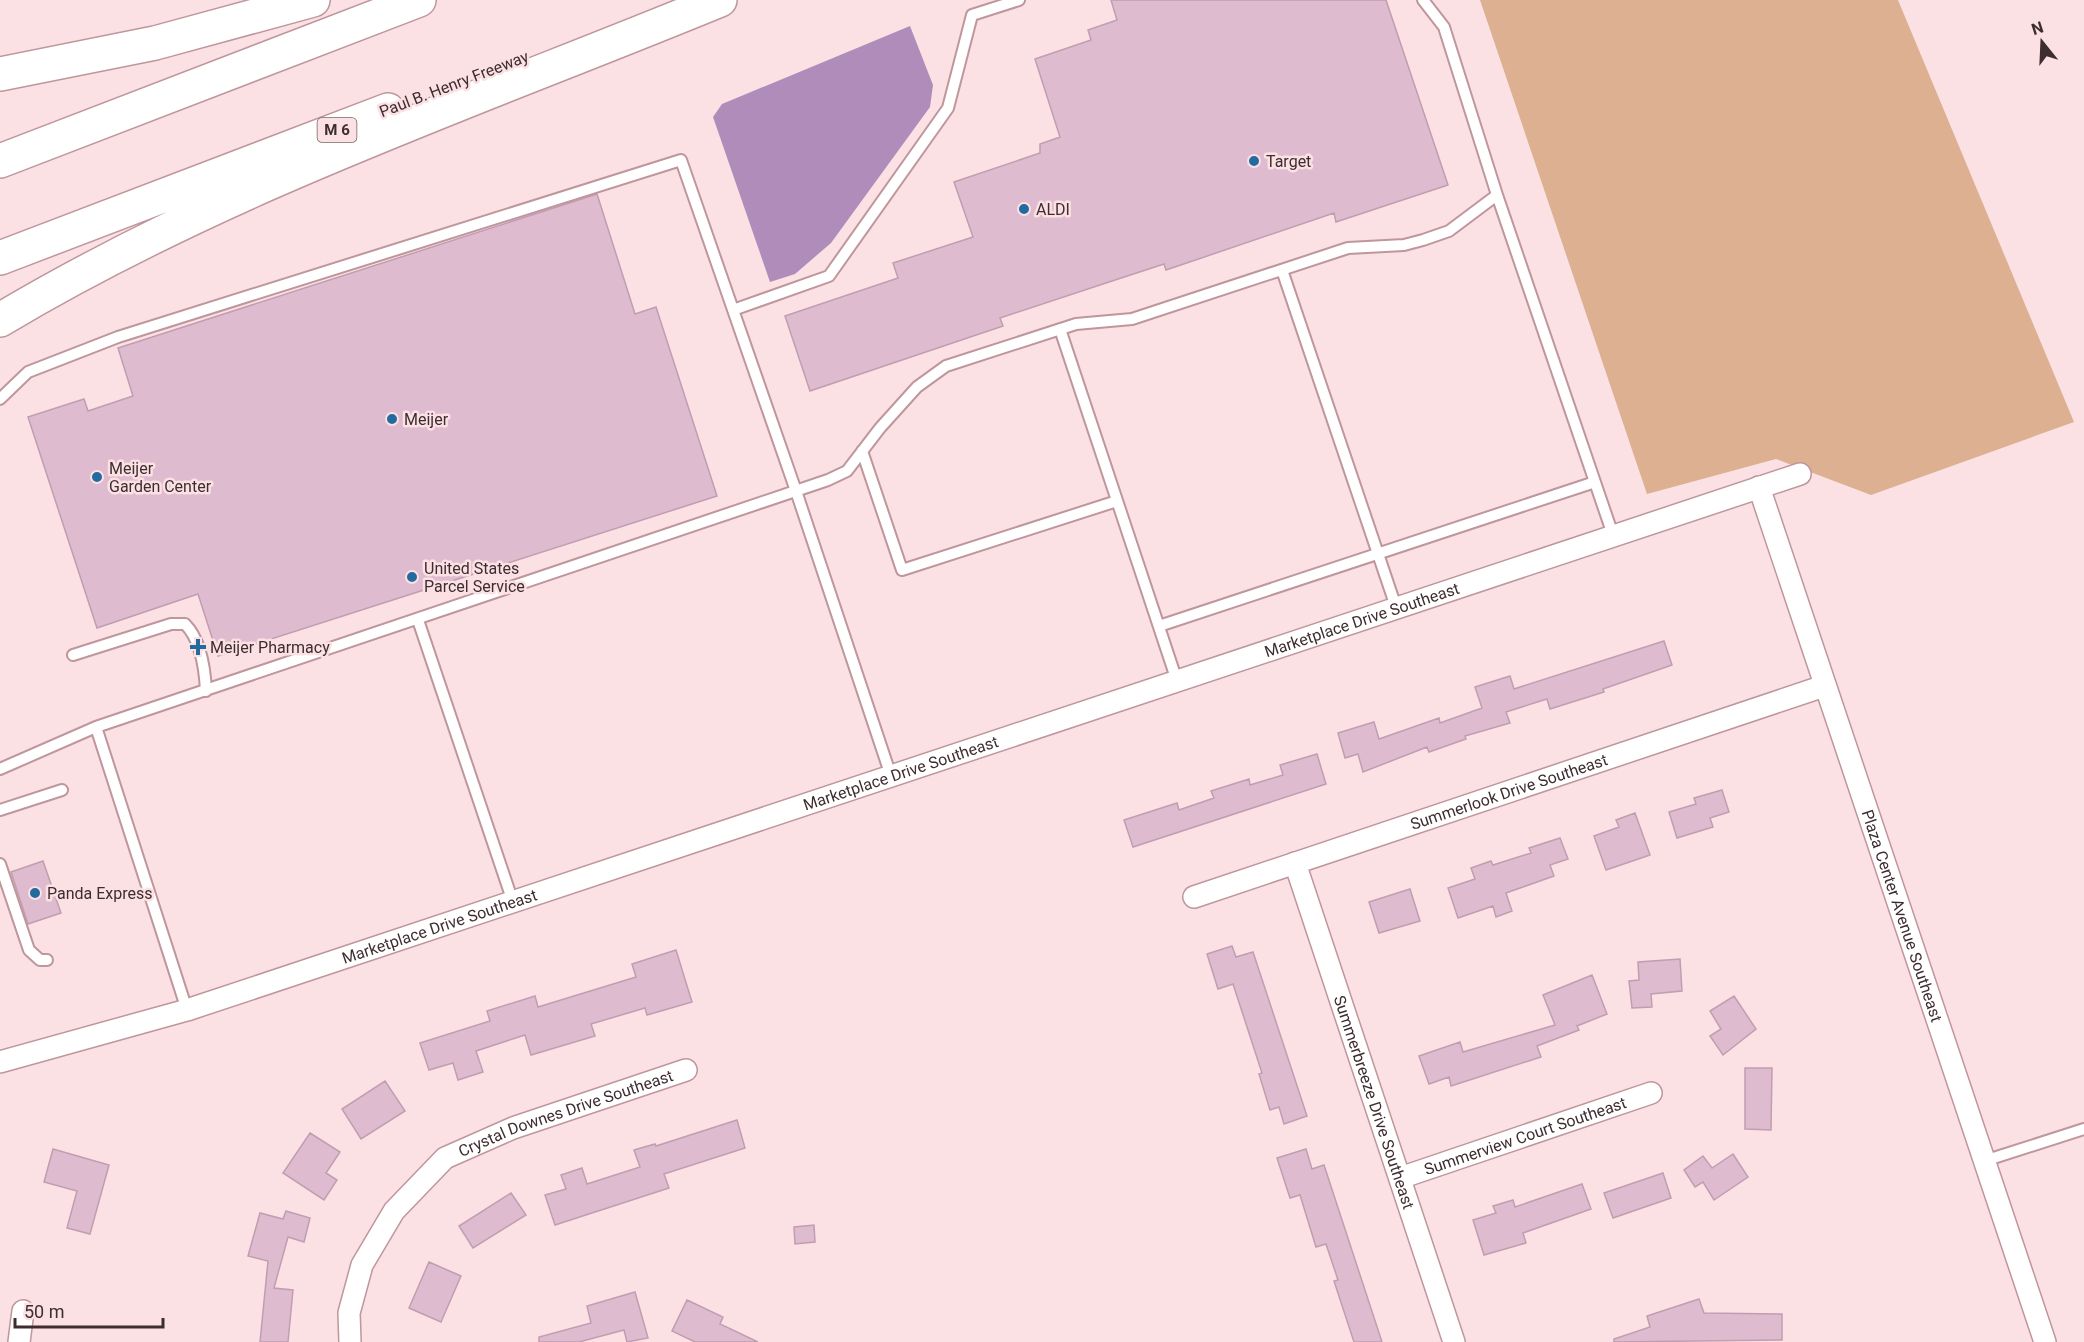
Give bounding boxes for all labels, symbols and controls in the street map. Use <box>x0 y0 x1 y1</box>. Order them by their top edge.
north arrow <box>2012 12 2072 72</box>
text: N <box>2029 17 2046 39</box>
street label: Paul B. Henry Freeway <box>377 47 532 121</box>
road number: M 6 <box>318 118 356 142</box>
place label: Target <box>1266 152 1311 171</box>
marker: Target <box>1247 154 1261 168</box>
place label: ALDI <box>1036 200 1070 219</box>
marker: ALDI <box>1017 202 1031 216</box>
place label: Meijer <box>404 410 449 429</box>
marker: Meijer <box>385 412 399 426</box>
place label: Meijer Garden Center <box>109 459 212 496</box>
marker: Meijer Garden Center <box>90 470 104 484</box>
place label: United States Parcel Service <box>424 559 525 596</box>
marker: United States Parcel Service <box>405 570 419 584</box>
street label: Marketplace Drive Southeast <box>1262 578 1462 661</box>
place label: Meijer Pharmacy <box>210 638 330 657</box>
marker: Meijer Pharmacy <box>191 640 205 654</box>
street label: Marketplace Drive Southeast <box>801 732 1000 814</box>
street label: Summerlook Drive Southeast <box>1408 750 1610 833</box>
street label: Plaza Center Avenue Southeast <box>1858 807 1947 1024</box>
place label: Panda Express <box>47 884 153 903</box>
street label: Marketplace Drive Southeast <box>339 885 539 967</box>
marker: Panda Express <box>28 886 42 900</box>
street label: Summerbreeze Drive Southeast <box>1330 993 1419 1211</box>
street label: Crystal Downes Drive Southeast <box>455 1066 675 1160</box>
street label: Summerview Court Southeast <box>1422 1093 1629 1179</box>
scale bar <box>15 1291 164 1329</box>
text: 50 m <box>24 1301 64 1322</box>

